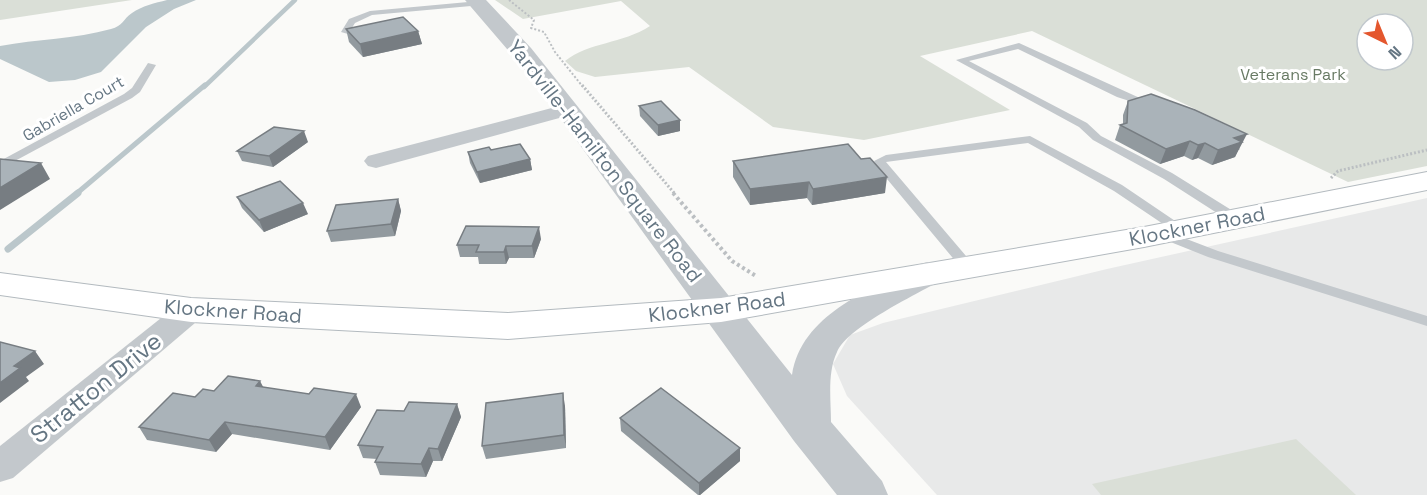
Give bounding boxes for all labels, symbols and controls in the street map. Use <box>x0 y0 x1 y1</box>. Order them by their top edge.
north arrow <box>1355 12 1415 72</box>
street label: Yardville-Hamilton Square Road <box>502 34 708 288</box>
text: N <box>1384 41 1406 64</box>
park label: Veterans Park <box>1240 64 1346 85</box>
street label: Gabriella Court <box>19 71 128 146</box>
street label: Klockner Road <box>1127 200 1267 252</box>
street label: Klockner Road <box>647 286 787 328</box>
street label: Klockner Road <box>163 293 303 329</box>
street label: Stratton Drive <box>24 325 168 450</box>

